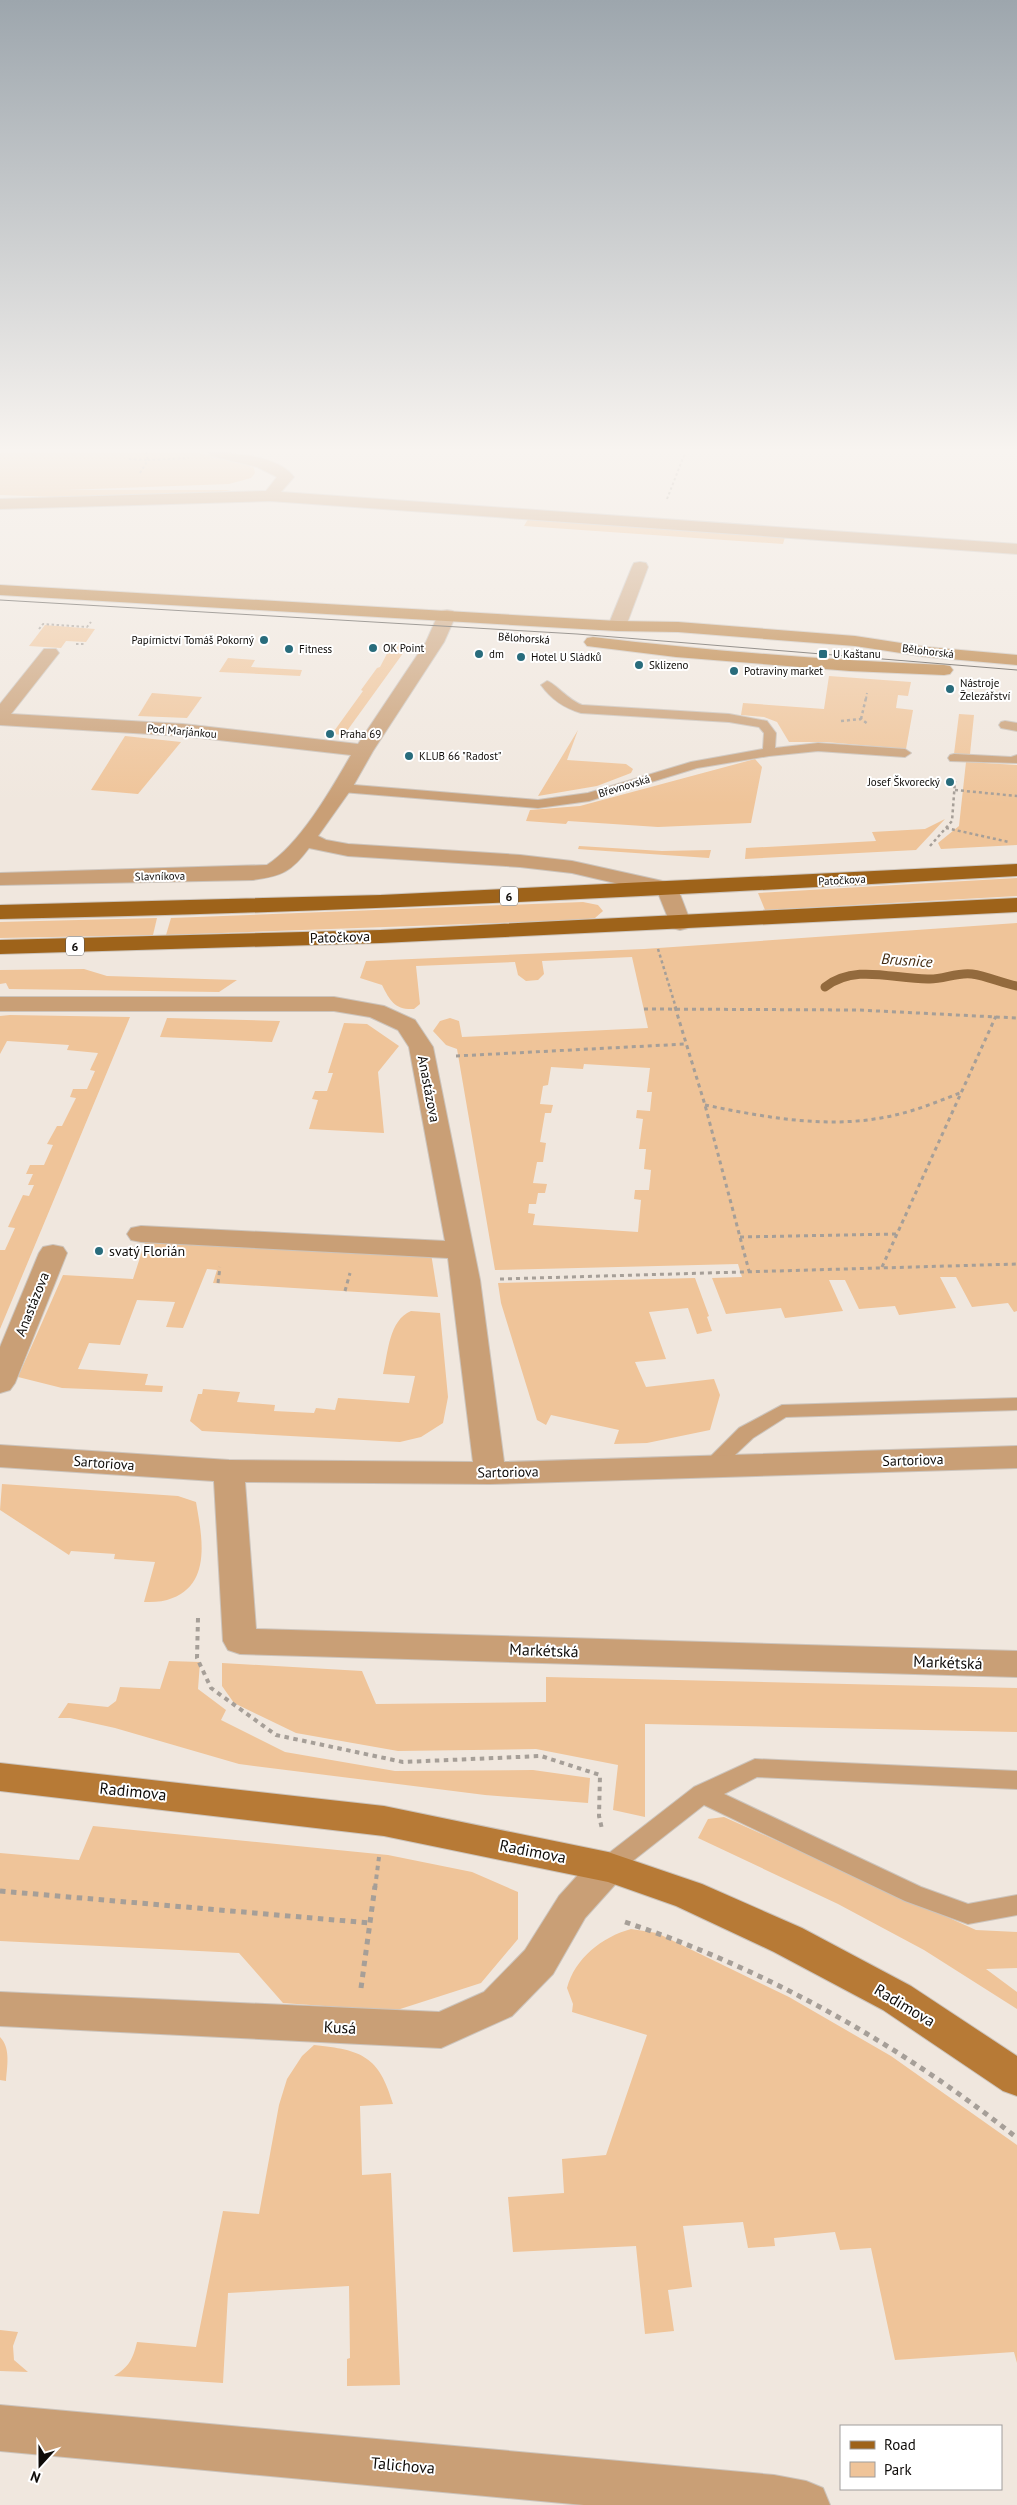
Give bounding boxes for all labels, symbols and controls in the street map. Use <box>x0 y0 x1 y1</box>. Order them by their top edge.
street label: Bělohorská <box>498 629 550 647</box>
place label: Papírnictví Tomáš Pokorný <box>132 633 255 647</box>
marker: Papírnictví Tomáš Pokorný <box>258 634 270 646</box>
place label: OK Point <box>383 641 424 655</box>
street label: Bělohorská <box>901 641 955 661</box>
place label: Fitness <box>299 642 333 656</box>
marker: OK Point <box>367 642 379 654</box>
marker: Fitness <box>283 643 295 655</box>
place label: dm <box>489 647 504 661</box>
place label: U Kaštanu <box>833 647 881 661</box>
marker: dm <box>473 648 485 660</box>
marker: U Kaštanu <box>817 648 829 660</box>
place label: Hotel U Sládků <box>531 650 601 664</box>
marker: Hotel U Sládků <box>515 651 527 663</box>
place label: Sklizeno <box>649 658 689 672</box>
marker: Sklizeno <box>633 659 645 671</box>
place label: Potraviny market <box>744 664 823 678</box>
marker: Potraviny market <box>728 665 740 677</box>
place label: Nástroje Železářství <box>960 676 1010 703</box>
marker: Nástroje Železářství <box>944 683 956 695</box>
street label: Pod Marjánkou <box>147 721 217 741</box>
place label: Praha 69 <box>340 727 381 741</box>
marker: Praha 69 <box>324 728 336 740</box>
place label: KLUB 66 "Radost" <box>419 749 502 763</box>
marker: KLUB 66 "Radost" <box>403 750 415 762</box>
street label: Břevnovská <box>596 772 652 800</box>
place label: Josef Škvorecký <box>867 775 941 789</box>
marker: Josef Škvorecký <box>944 776 956 788</box>
street label: Slavníkova <box>135 869 185 883</box>
street label: Patočkova <box>818 872 866 888</box>
road number: 6 <box>500 886 518 906</box>
street label: Patočkova <box>310 927 370 947</box>
road number: 6 <box>66 936 84 956</box>
water label: Brusnice <box>881 949 933 971</box>
street label: Anastázova <box>414 1054 444 1124</box>
place label: svatý Florián <box>109 1242 185 1260</box>
marker: svatý Florián <box>93 1245 105 1257</box>
street label: Anastázova <box>11 1269 53 1339</box>
street label: Sartoriova <box>882 1450 944 1470</box>
street label: Sartoriova <box>73 1452 135 1474</box>
street label: Sartoriova <box>477 1462 539 1482</box>
street label: Markétská <box>509 1639 579 1661</box>
street label: Markétská <box>913 1651 983 1673</box>
street label: Radimova <box>99 1778 167 1804</box>
street label: Radimova <box>498 1835 568 1867</box>
street label: Radimova <box>871 1979 939 2031</box>
street label: Kusá <box>323 2016 357 2038</box>
legend <box>840 2425 1002 2490</box>
text: Road <box>884 2435 916 2454</box>
north arrow <box>15 2440 65 2490</box>
street label: Talichova <box>370 2452 436 2478</box>
text: Park <box>884 2460 912 2479</box>
text: N <box>28 2467 43 2487</box>

